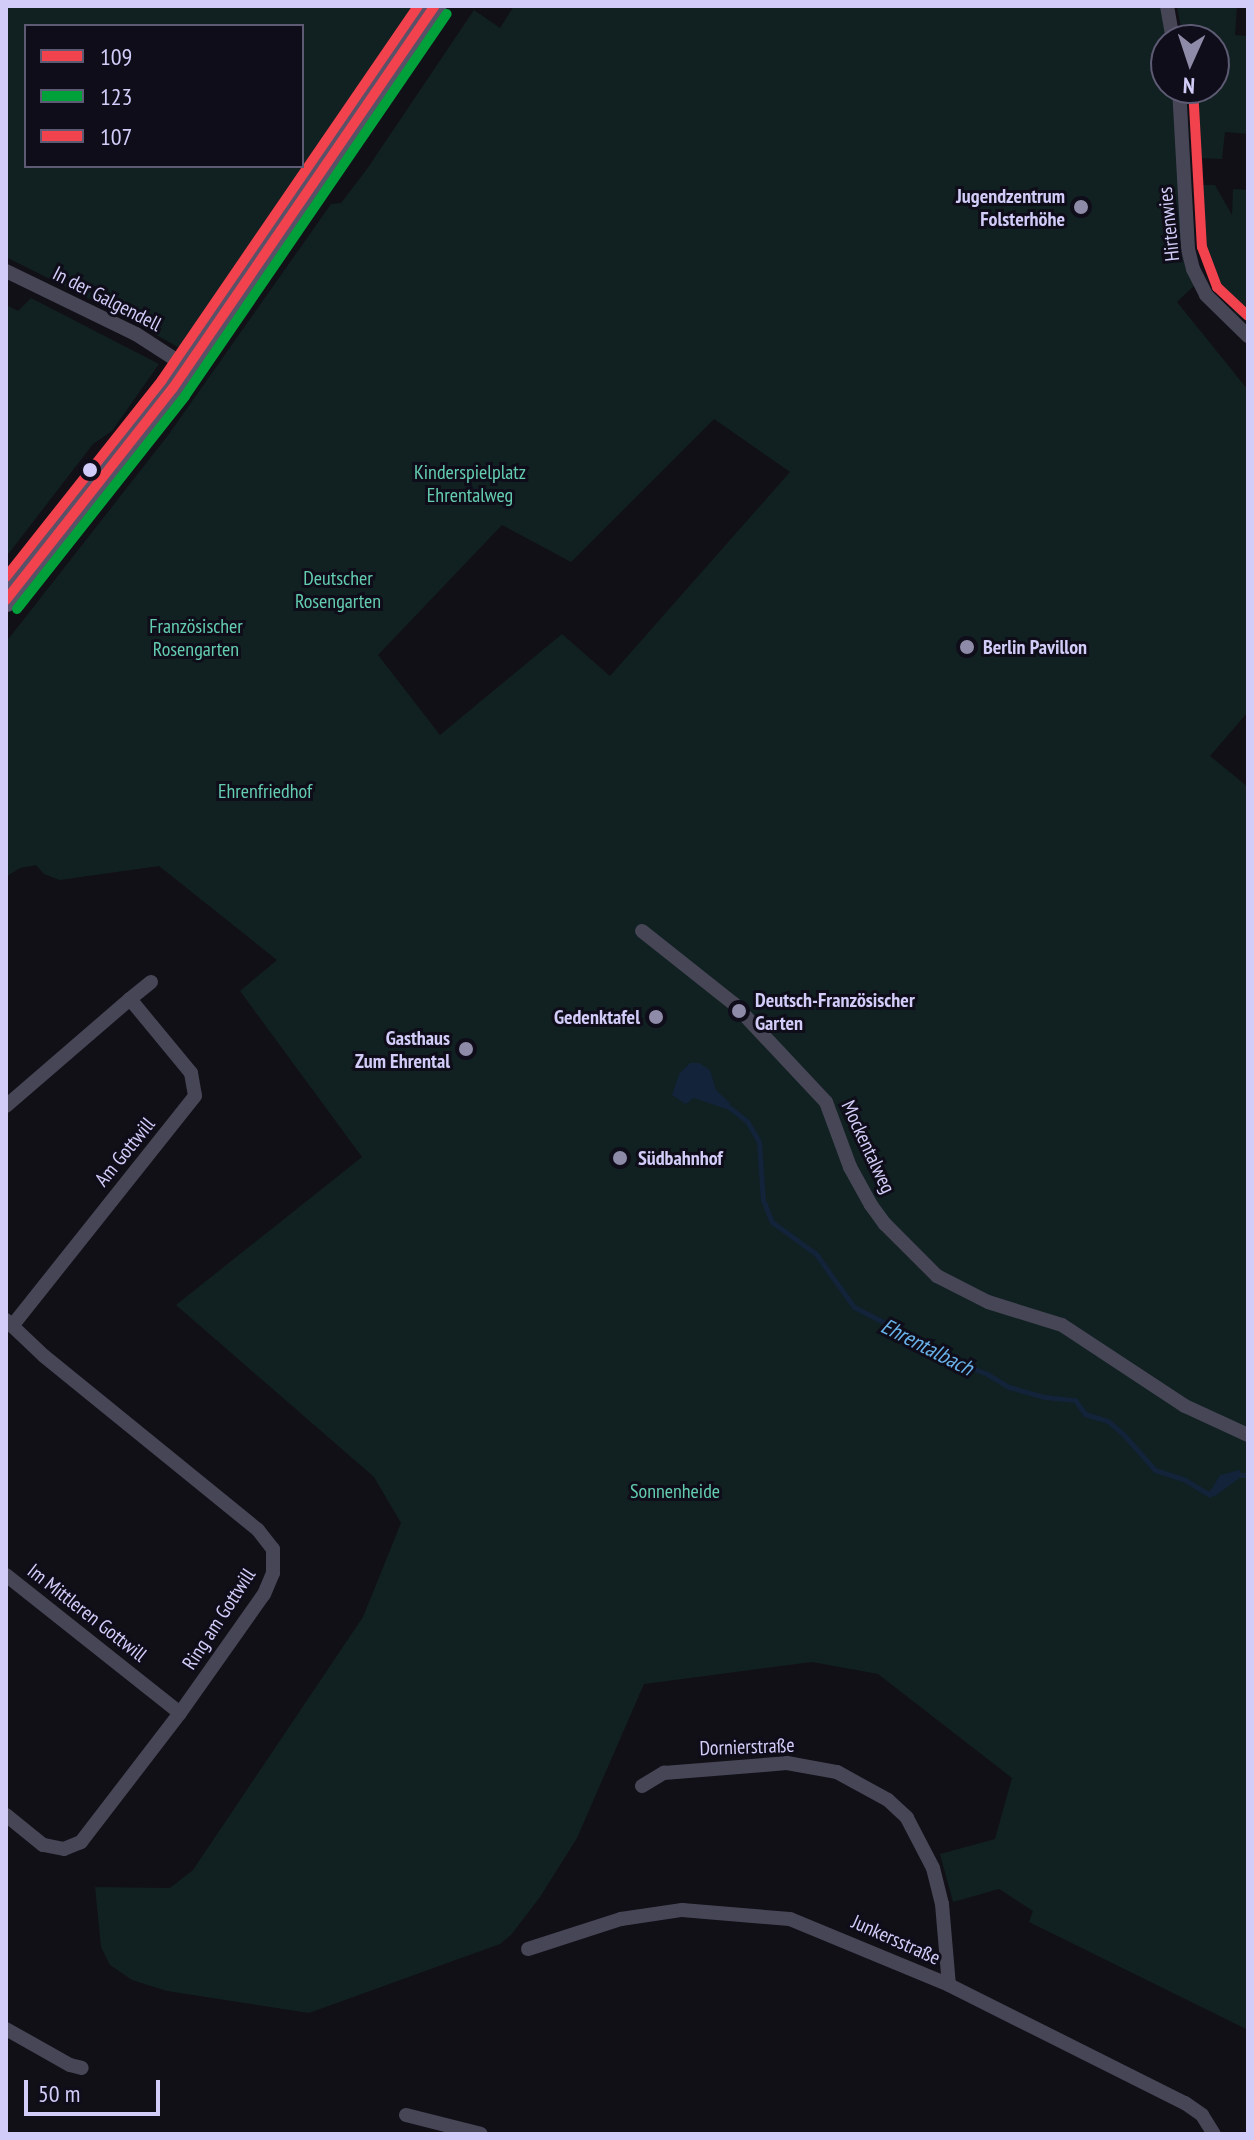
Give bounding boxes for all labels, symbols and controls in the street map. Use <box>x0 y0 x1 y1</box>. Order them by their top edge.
legend <box>24 24 304 168</box>
north arrow <box>1150 24 1230 104</box>
text: 109 <box>100 41 132 72</box>
text: N <box>1182 72 1196 100</box>
text: 123 <box>100 81 132 112</box>
text: 107 <box>100 121 132 152</box>
place label: Jugendzentrum Folsterhöhe <box>956 184 1065 231</box>
street label: Hirtenwies <box>1153 186 1185 262</box>
marker: Jugendzentrum Folsterhöhe <box>1072 198 1090 216</box>
street label: In der Galgendell <box>49 261 165 337</box>
park label: Kinderspielplatz Ehrentalweg <box>414 460 526 507</box>
unlabelled marker <box>82 462 98 478</box>
park label: Deutscher Rosengarten <box>295 566 381 613</box>
park label: Französischer Rosengarten <box>149 615 243 662</box>
place label: Berlin Pavillon <box>983 635 1087 659</box>
marker: Berlin Pavillon <box>958 638 976 656</box>
park label: Ehrenfriedhof <box>218 779 312 803</box>
place label: Deutsch-Französischer Garten <box>755 988 915 1035</box>
marker: Deutsch-Französischer Garten <box>730 1002 748 1020</box>
place label: Gedenktafel <box>554 1005 640 1029</box>
marker: Gedenktafel <box>647 1008 665 1026</box>
place label: Gasthaus Zum Ehrental <box>355 1026 450 1073</box>
marker: Gasthaus Zum Ehrental <box>457 1040 475 1058</box>
street label: Mockentalweg <box>836 1097 900 1197</box>
street label: Am Gottwill <box>90 1113 160 1191</box>
place label: Südbahnhof <box>638 1146 723 1170</box>
marker: Südbahnhof <box>609 1147 631 1169</box>
water label: Ehrentalbach <box>877 1313 977 1381</box>
park label: Sonnenheide <box>630 1479 720 1503</box>
street label: Im Mittleren Gottwill <box>23 1559 151 1667</box>
street label: Ring am Gottwill <box>177 1564 261 1674</box>
street label: Dornierstraße <box>699 1733 795 1761</box>
street label: Junkersstraße <box>848 1910 944 1970</box>
scale bar <box>28 2064 164 2114</box>
text: 50 m <box>38 2078 80 2109</box>

